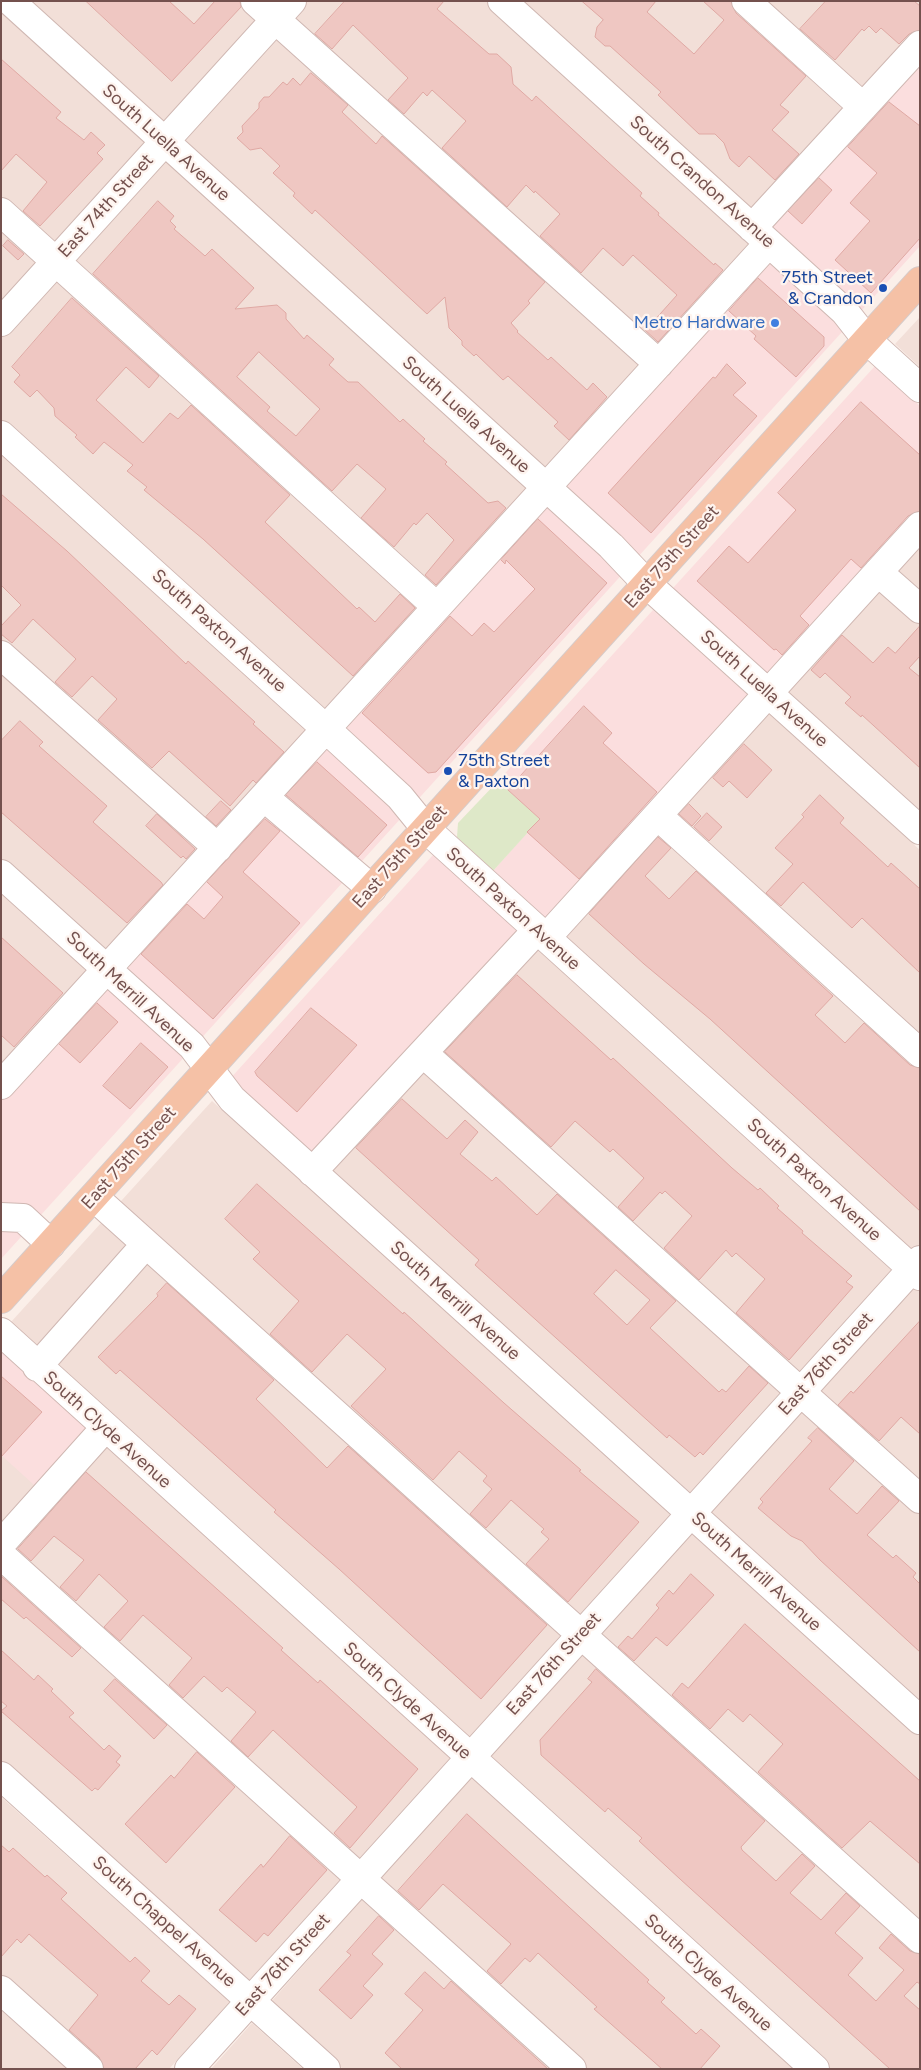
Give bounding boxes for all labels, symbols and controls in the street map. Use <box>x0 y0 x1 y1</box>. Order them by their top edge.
street label: South Luella Avenue <box>98 80 234 206</box>
street label: South Crandon Avenue <box>625 111 779 253</box>
street label: East 74th Street <box>54 150 158 262</box>
place label: 75th Street & Crandon <box>781 267 873 310</box>
marker: 75th Street & Crandon <box>877 282 889 294</box>
place label: Metro Hardware <box>634 312 765 334</box>
marker: Metro Hardware <box>769 317 781 329</box>
street label: South Luella Avenue <box>398 352 534 478</box>
street label: East 75th Street <box>620 501 724 613</box>
street label: South Paxton Avenue <box>147 565 291 697</box>
street label: South Luella Avenue <box>696 626 832 752</box>
place label: 75th Street & Paxton <box>458 750 550 792</box>
marker: 75th Street & Paxton <box>442 765 454 777</box>
street label: East 75th Street <box>348 801 452 913</box>
street label: South Paxton Avenue <box>441 843 585 975</box>
street label: South Merrill Avenue <box>61 927 199 1057</box>
street label: East 75th Street <box>77 1102 181 1214</box>
street label: South Paxton Avenue <box>742 1114 886 1246</box>
street label: South Merrill Avenue <box>386 1237 524 1365</box>
street label: East 76th Street <box>774 1308 878 1420</box>
street label: South Clyde Avenue <box>39 1367 175 1493</box>
street label: South Merrill Avenue <box>687 1508 825 1636</box>
street label: East 76th Street <box>502 1608 606 1720</box>
street label: South Clyde Avenue <box>339 1638 475 1764</box>
street label: South Chappel Avenue <box>88 1852 240 1992</box>
street label: East 76th Street <box>231 1909 335 2021</box>
street label: South Clyde Avenue <box>640 1910 776 2036</box>

